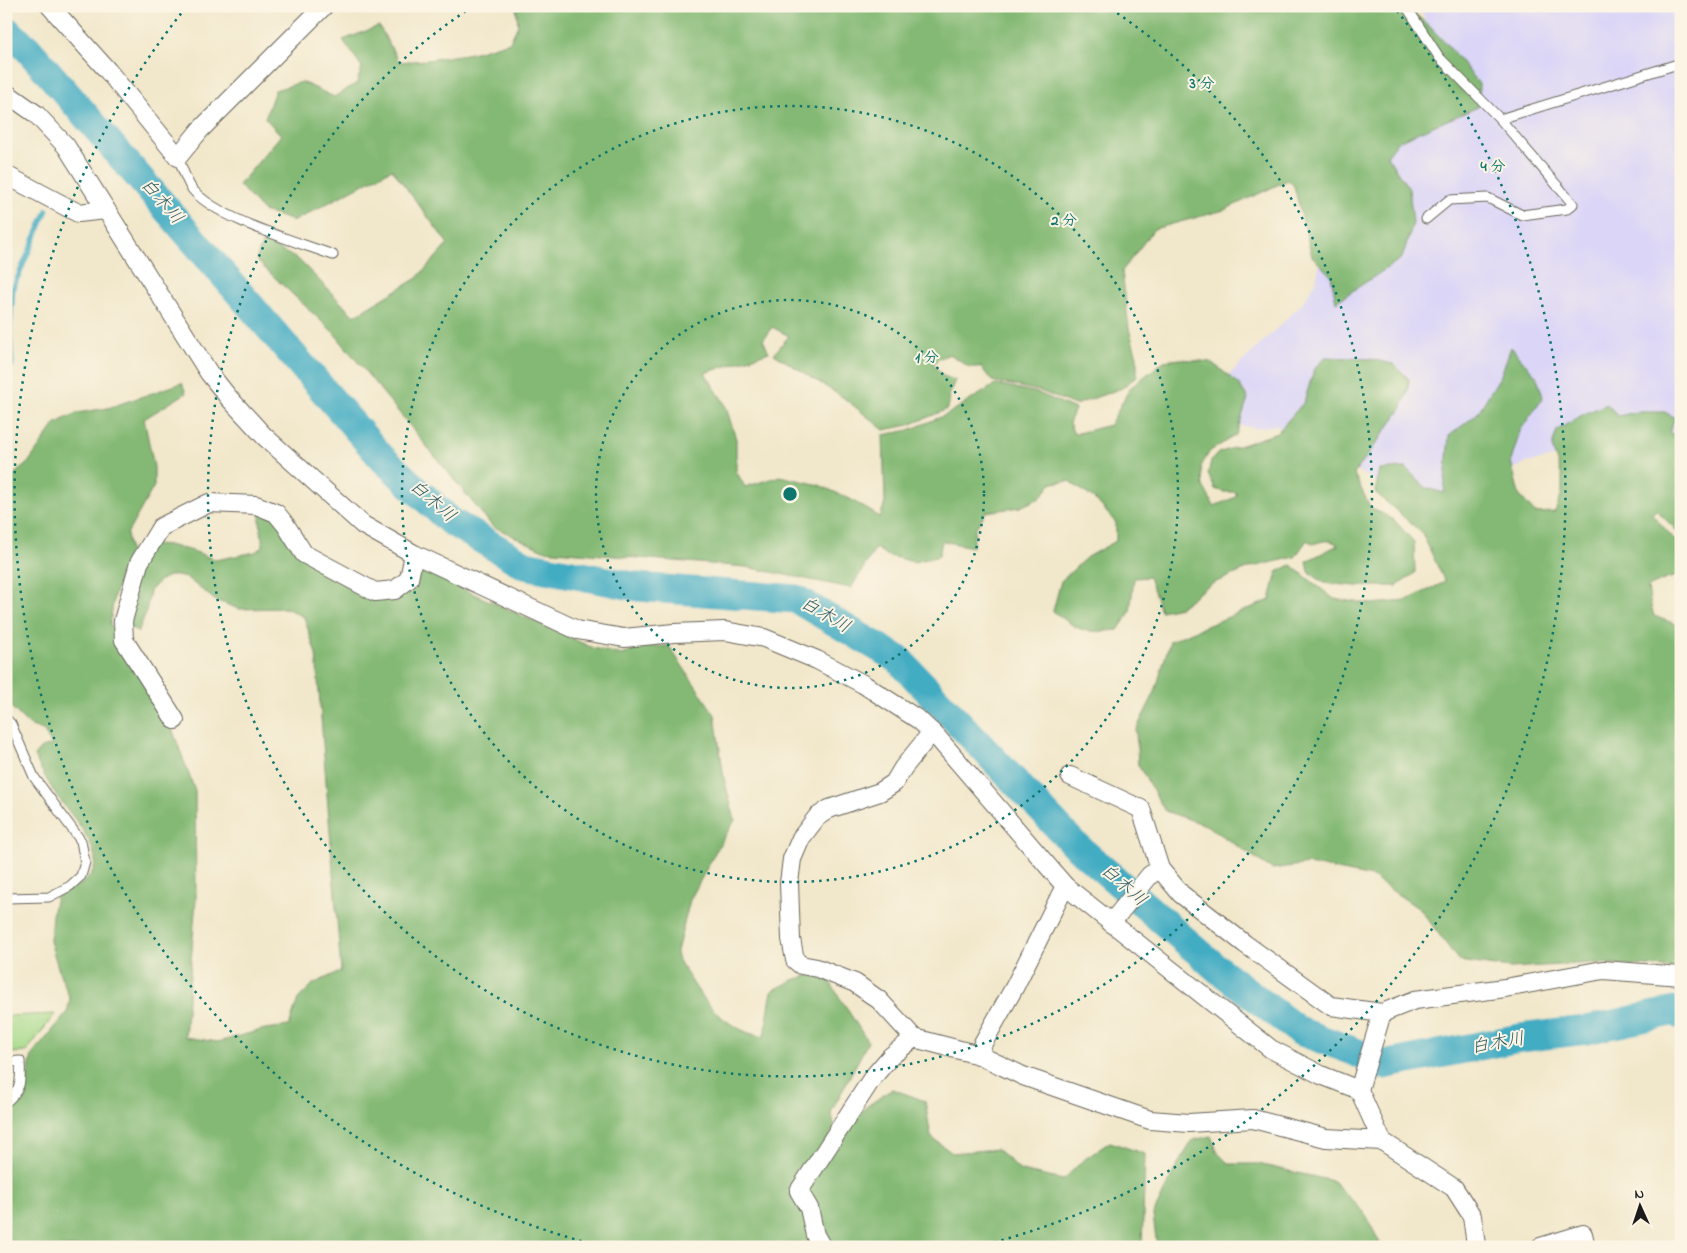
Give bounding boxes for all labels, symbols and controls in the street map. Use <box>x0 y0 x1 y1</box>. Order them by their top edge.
text: 3 分 <box>1189 73 1214 95</box>
text: 4 分 <box>1480 156 1505 178</box>
water label: 白木川 <box>133 173 189 231</box>
text: 2 分 <box>1050 210 1077 232</box>
text: 1 分 <box>915 347 939 369</box>
water label: 白木川 <box>403 474 461 530</box>
centre of rings <box>781 485 799 503</box>
water label: 白木川 <box>795 591 855 641</box>
water label: 白木川 <box>1094 858 1152 914</box>
water label: 白木川 <box>1469 1027 1527 1061</box>
north arrow <box>1614 1180 1664 1230</box>
text: N <box>1634 1184 1645 1205</box>

